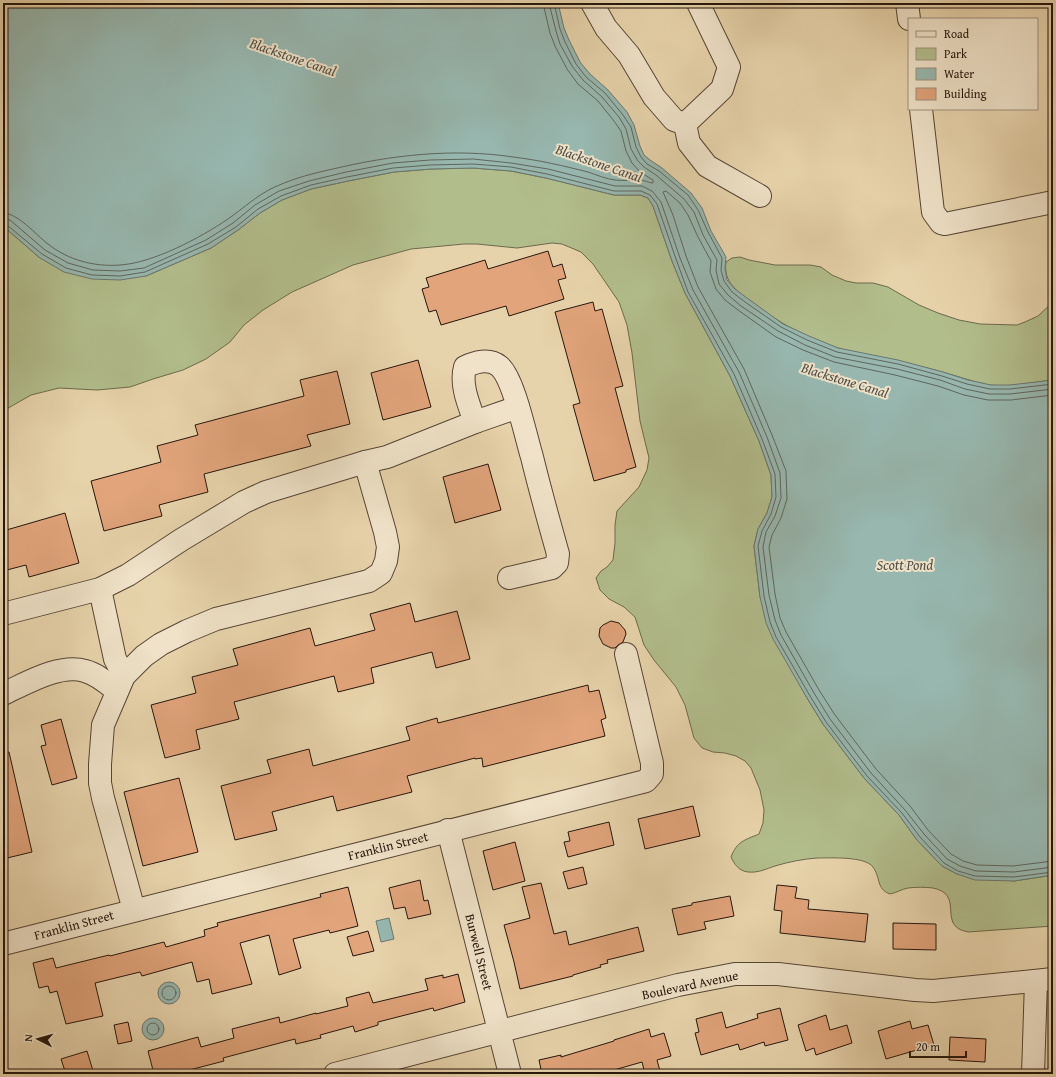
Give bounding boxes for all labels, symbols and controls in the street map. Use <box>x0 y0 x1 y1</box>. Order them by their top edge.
legend <box>908 18 1038 110</box>
text: Road <box>944 25 970 42</box>
water label: Blackstone Canal <box>246 33 339 81</box>
text: Park <box>944 45 968 62</box>
text: Water <box>944 65 974 82</box>
text: Building <box>944 85 987 102</box>
water label: Blackstone Canal <box>552 139 645 187</box>
water label: Blackstone Canal <box>798 357 892 403</box>
water label: Scott Pond <box>877 555 933 575</box>
street label: Franklin Street <box>346 827 430 865</box>
street label: Franklin Street <box>32 905 116 945</box>
street label: Burwell Street <box>460 912 498 992</box>
street label: Boulevard Avenue <box>640 966 740 1004</box>
north arrow <box>18 1019 58 1059</box>
text: N <box>20 1033 36 1042</box>
scale bar <box>910 1033 966 1059</box>
text: 20 m <box>916 1038 940 1055</box>

